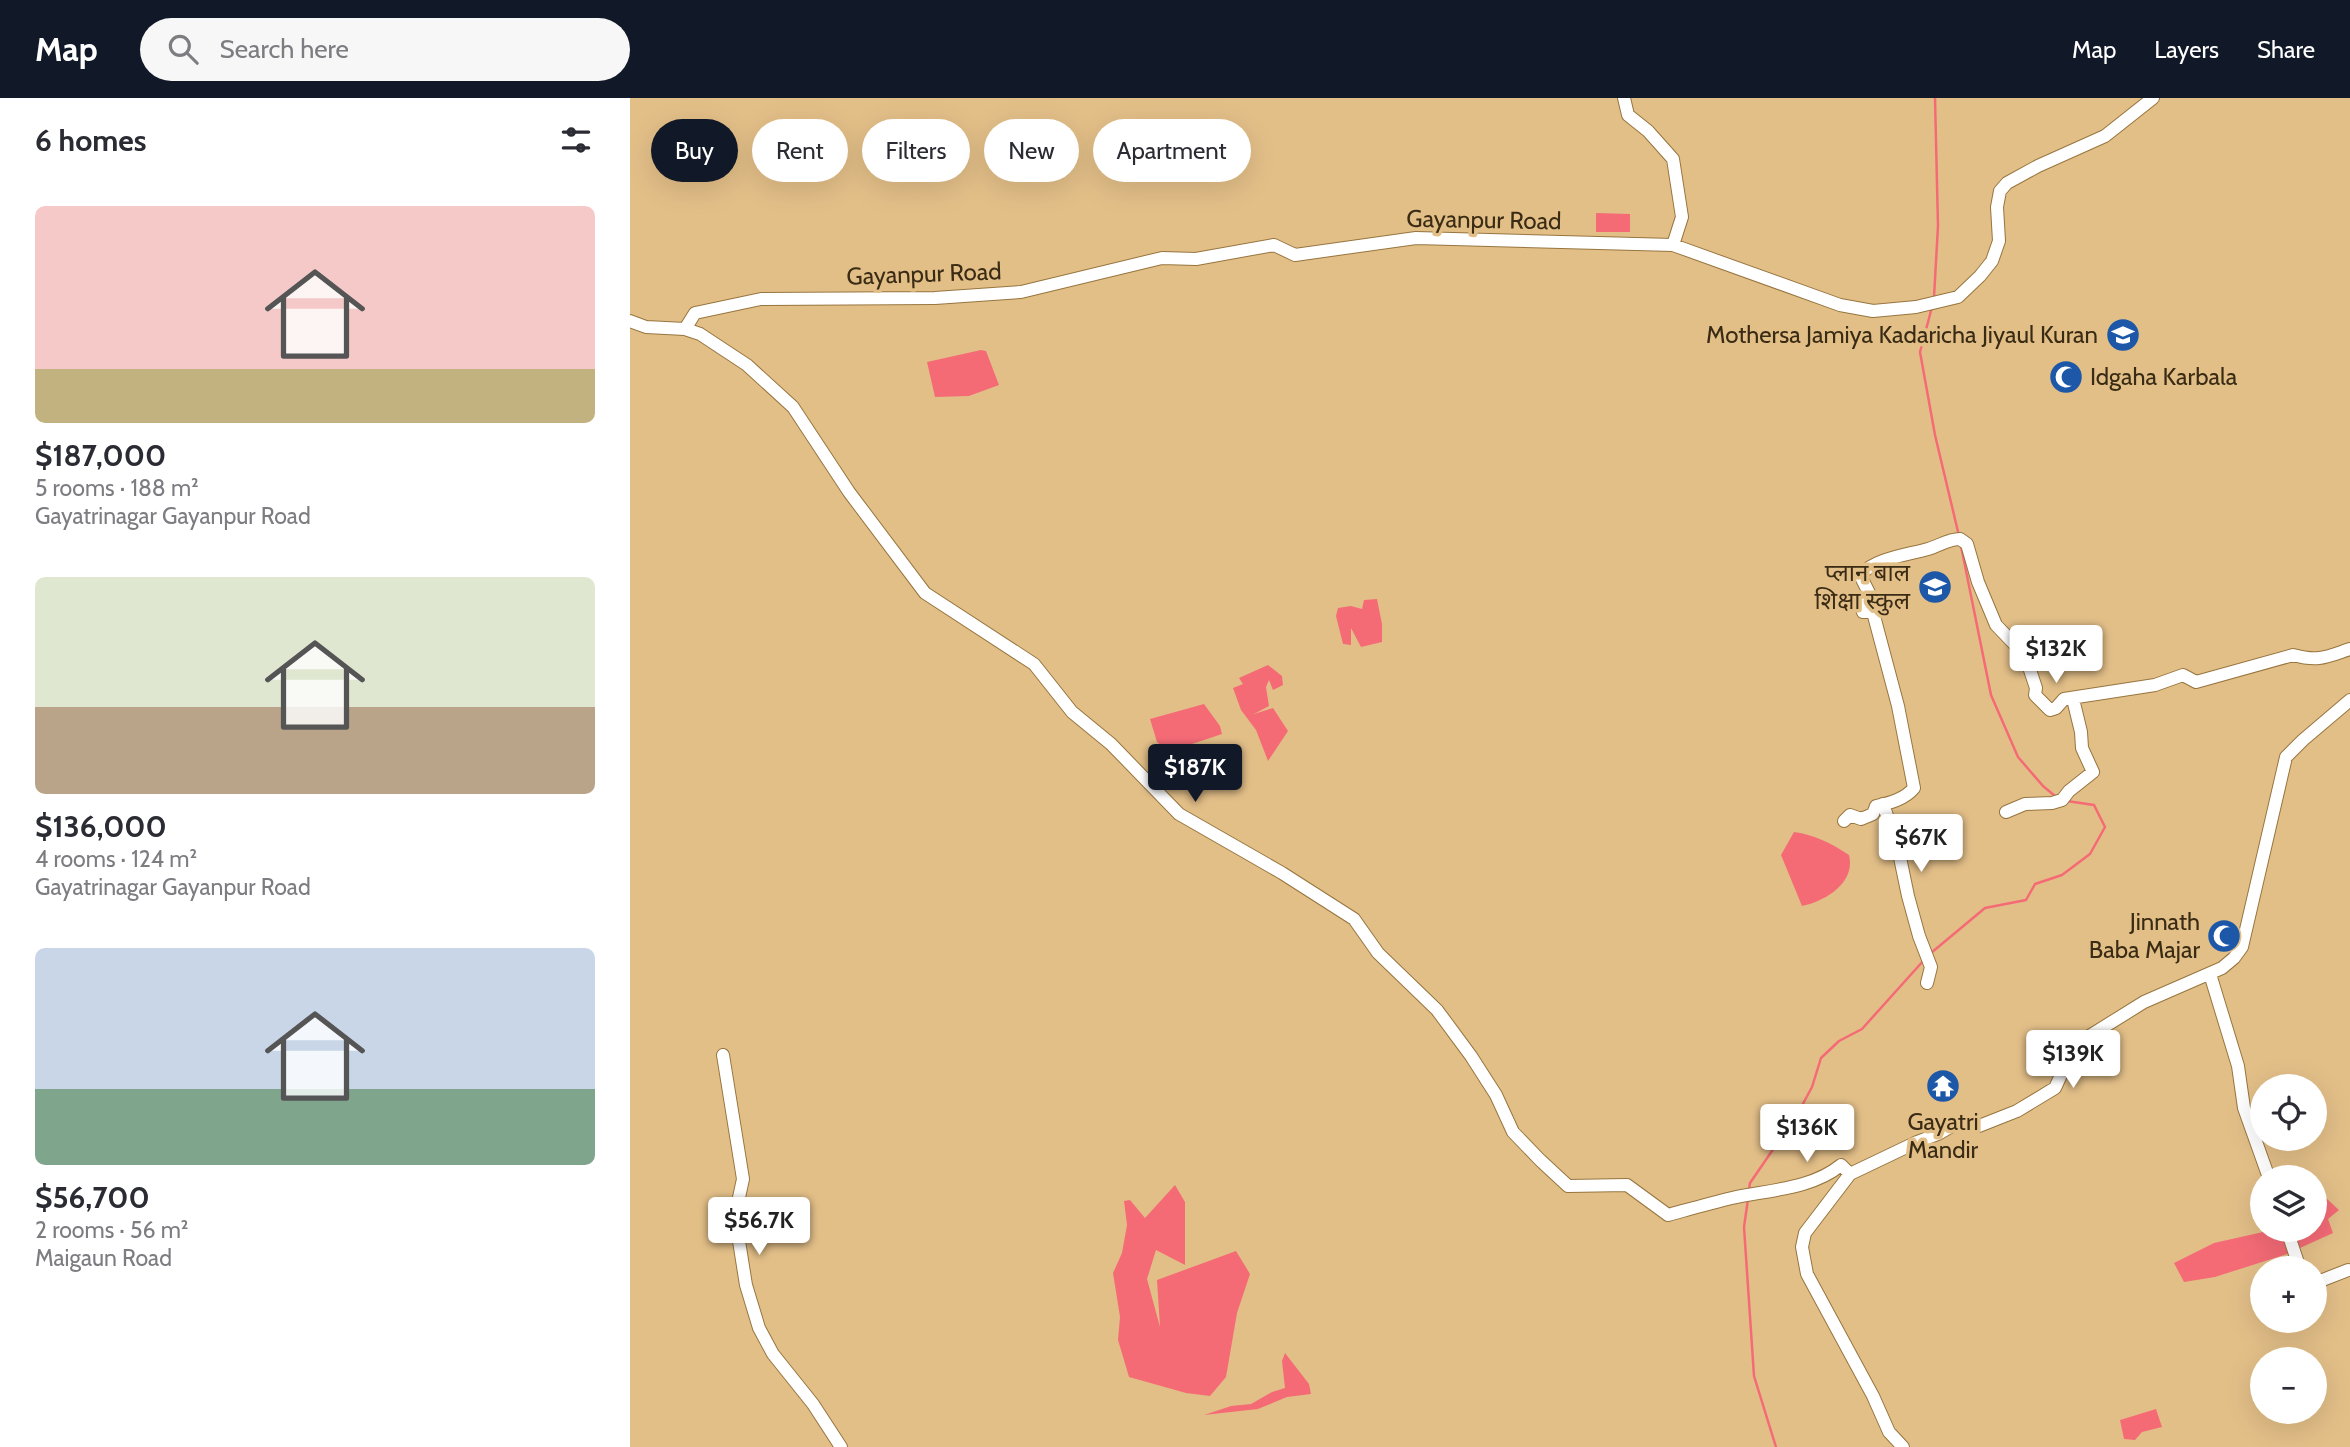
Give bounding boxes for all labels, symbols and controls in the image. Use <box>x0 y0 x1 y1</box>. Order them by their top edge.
search box <box>140 18 630 81</box>
text: Map <box>35 29 98 69</box>
icon: search <box>164 30 202 68</box>
text: Search here <box>220 33 349 65</box>
text: Map <box>2072 35 2116 64</box>
text: Layers <box>2154 35 2219 64</box>
text: Share <box>2257 35 2315 64</box>
chip: Buy <box>651 119 738 182</box>
chip: Rent <box>752 119 848 182</box>
chip: Filters <box>862 119 970 182</box>
chip: New <box>984 119 1079 182</box>
chip: Apartment <box>1093 119 1251 182</box>
icon: filters <box>557 121 595 159</box>
text: 6 homes <box>35 122 146 159</box>
street label: Gayanpur Road <box>1406 204 1562 235</box>
icon: home <box>252 251 378 377</box>
street label: Gayanpur Road <box>846 256 1002 291</box>
school or university icon: Mothersa Jamiya Kadaricha Jiyaul Kuran <box>2104 316 2142 354</box>
place label: Mothersa Jamiya Kadaricha Jiyaul Kuran <box>1706 320 2098 349</box>
mosque icon: Idgaha Karbala <box>2047 358 2085 396</box>
place label: Idgaha Karbala <box>2090 362 2238 391</box>
text: $187,000 <box>35 437 166 474</box>
text: 5 rooms · 188 m² <box>35 474 199 502</box>
text: Gayatrinagar Gayanpur Road <box>35 502 311 530</box>
place label: प्लान बाल शिक्षा स्कुल <box>1815 558 1911 616</box>
school or university icon: प्लान बाल शिक्षा स्कुल <box>1916 568 1954 606</box>
icon: home <box>252 622 378 748</box>
pin: $132K <box>2007 626 2105 685</box>
text: $132K <box>2026 634 2086 662</box>
pin: $187K <box>1146 744 1244 804</box>
text: $187K <box>1164 753 1226 781</box>
text: $136,000 <box>35 808 167 845</box>
pin: $67K <box>1880 814 1962 874</box>
text: $67K <box>1895 823 1947 851</box>
text: 4 rooms · 124 m² <box>35 845 197 873</box>
text: Gayatrinagar Gayanpur Road <box>35 873 311 901</box>
place label: Jinnath Baba Majar <box>2089 907 2200 964</box>
mosque icon: Jinnath Baba Majar <box>2205 917 2243 955</box>
icon: home <box>252 993 378 1119</box>
pin: $139K <box>2024 1030 2122 1090</box>
text: $139K <box>2042 1039 2104 1067</box>
temple icon: Gayatri Mandir <box>1924 1067 1962 1105</box>
map controls <box>2250 1074 2327 1424</box>
button: locate <box>2250 1074 2327 1151</box>
pin: $136K <box>1758 1104 1856 1164</box>
place label: Gayatri Mandir <box>1907 1107 1979 1164</box>
text: $136K <box>1776 1113 1838 1141</box>
button: layers <box>2250 1165 2327 1242</box>
text: $56,700 <box>35 1179 150 1216</box>
pin: $56.7K <box>702 1198 816 1257</box>
text: $56.7K <box>724 1206 794 1234</box>
text: 2 rooms · 56 m² <box>35 1216 189 1244</box>
text: Maigaun Road <box>35 1244 172 1272</box>
button: + <box>2250 1256 2327 1333</box>
button: − <box>2250 1347 2327 1424</box>

